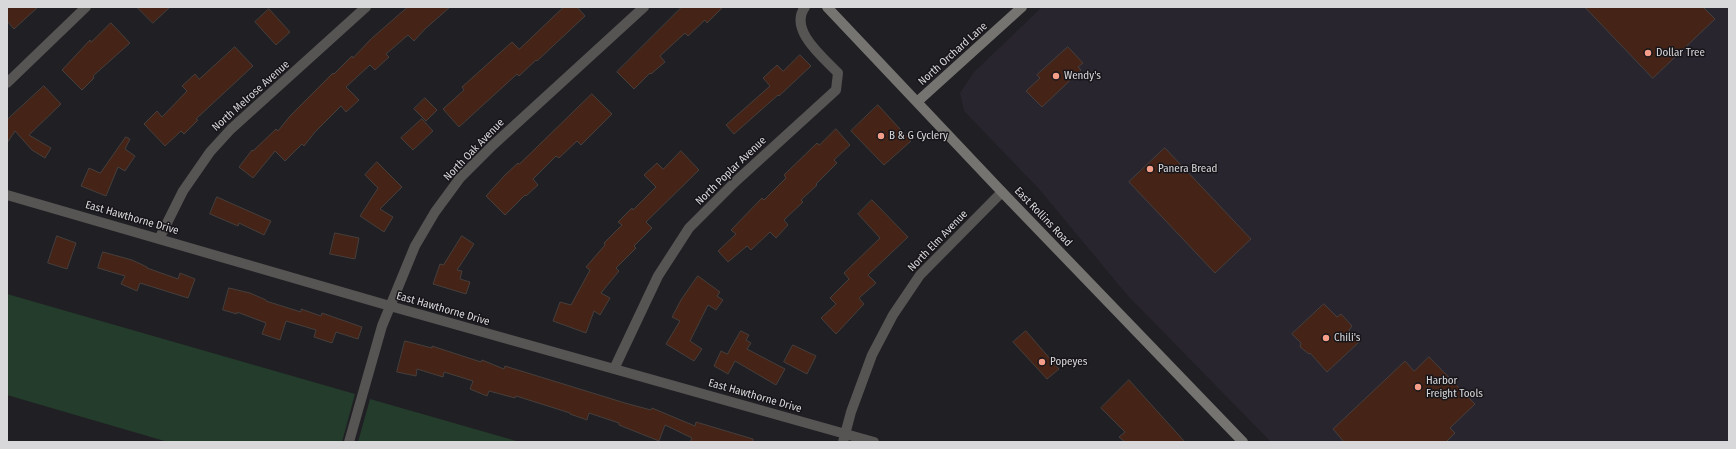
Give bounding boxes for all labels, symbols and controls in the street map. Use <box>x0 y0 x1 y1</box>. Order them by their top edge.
street label: North Orchard Lane <box>916 20 990 88</box>
place label: Dollar Tree <box>1656 46 1705 60</box>
marker: Dollar Tree <box>1643 48 1653 58</box>
street label: North Melrose Avenue <box>210 58 292 134</box>
place label: Wendy's <box>1064 69 1101 83</box>
marker: Wendy's <box>1051 71 1061 81</box>
street label: North Oak Avenue <box>441 116 507 184</box>
place label: B & G Cyclery <box>889 129 948 143</box>
marker: B & G Cyclery <box>876 131 886 141</box>
street label: North Poplar Avenue <box>693 134 769 208</box>
place label: Panera Bread <box>1158 162 1217 176</box>
marker: Panera Bread <box>1145 164 1155 174</box>
street label: East Rollins Road <box>1011 185 1075 249</box>
street label: East Hawthorne Drive <box>84 198 180 238</box>
street label: North Elm Avenue <box>905 208 971 274</box>
street label: East Hawthorne Drive <box>395 289 491 329</box>
place label: Chili's <box>1334 331 1361 345</box>
marker: Chili's <box>1321 333 1331 343</box>
place label: Popeyes <box>1050 355 1087 369</box>
marker: Popeyes <box>1037 357 1047 367</box>
place label: Harbor Freight Tools <box>1426 374 1483 400</box>
street label: East Hawthorne Drive <box>707 376 803 416</box>
marker: Harbor Freight Tools <box>1413 382 1423 392</box>

